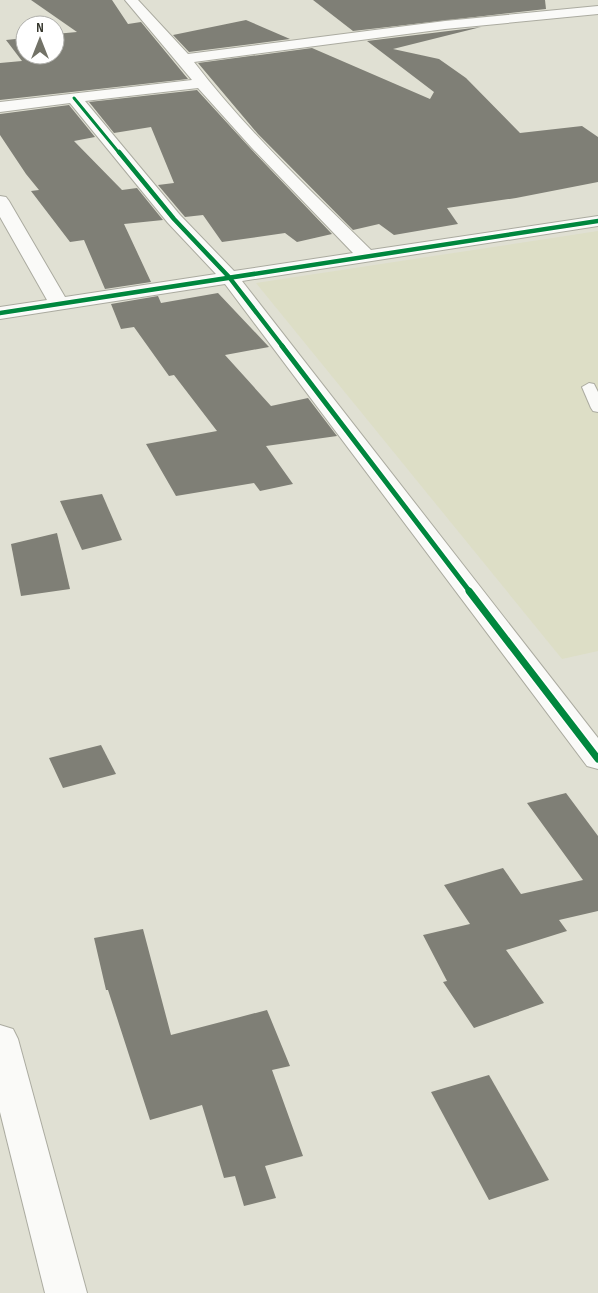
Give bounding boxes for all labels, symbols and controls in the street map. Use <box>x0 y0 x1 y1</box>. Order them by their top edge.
north arrow <box>15 15 65 65</box>
text: N <box>36 19 44 36</box>

